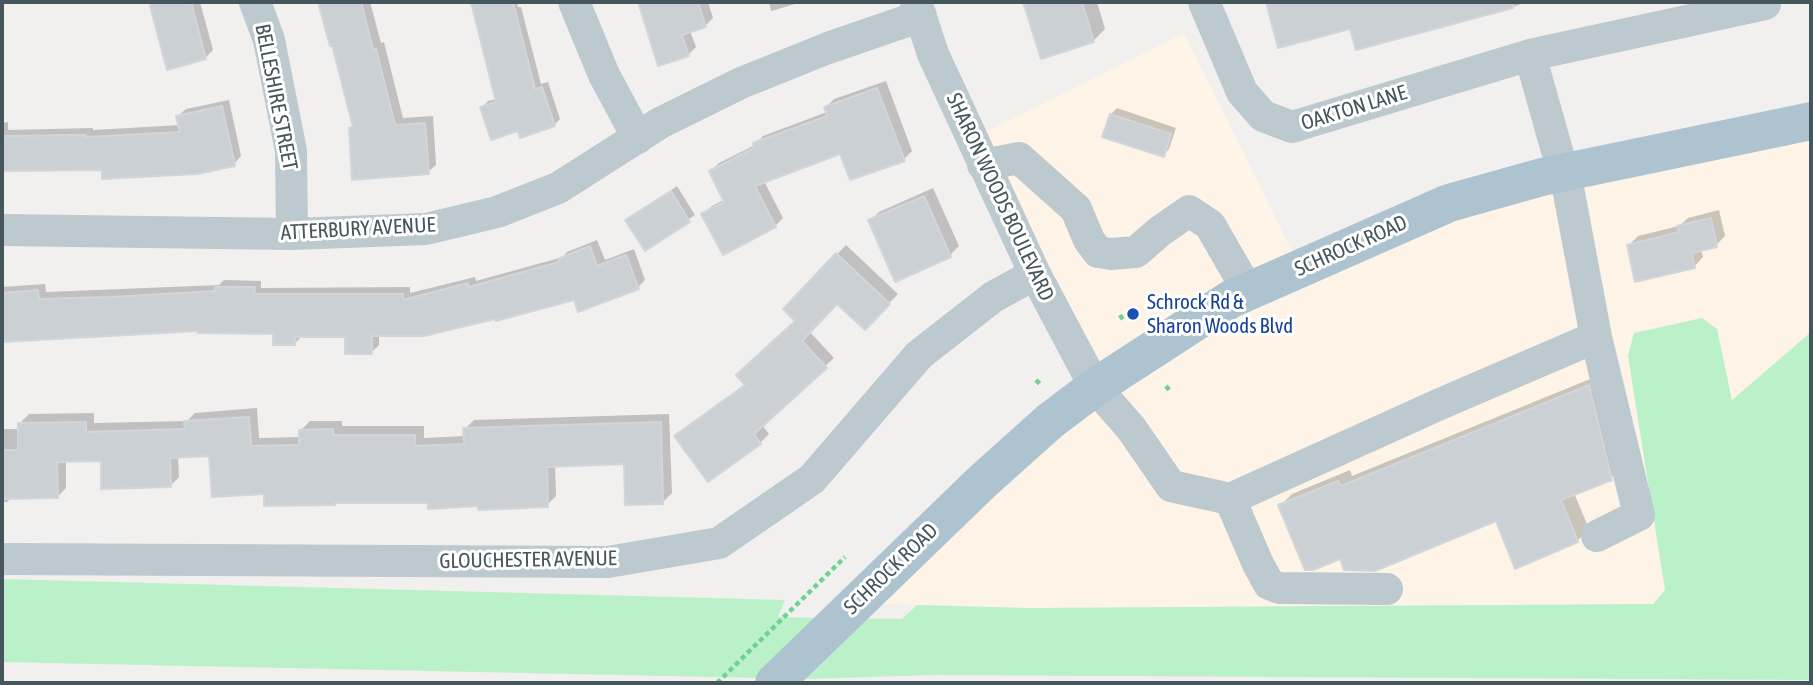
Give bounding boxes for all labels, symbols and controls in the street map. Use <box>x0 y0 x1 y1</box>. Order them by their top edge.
street label: BELLESHIRE STREET <box>249 22 303 172</box>
street label: OAKTON LANE <box>1298 80 1410 136</box>
street label: SHARON WOODS BOULEVARD <box>941 89 1059 305</box>
street label: SCHROCK ROAD <box>1291 210 1411 282</box>
street label: ATTERBURY AVENUE <box>280 212 436 246</box>
place label: Schrock Rd & Sharon Woods Blvd <box>1147 289 1293 339</box>
marker: Schrock Rd & Sharon Woods Blvd <box>1125 306 1141 322</box>
street label: SCHROCK ROAD <box>839 518 943 620</box>
street label: GLOUCHESTER AVENUE <box>439 546 617 574</box>

